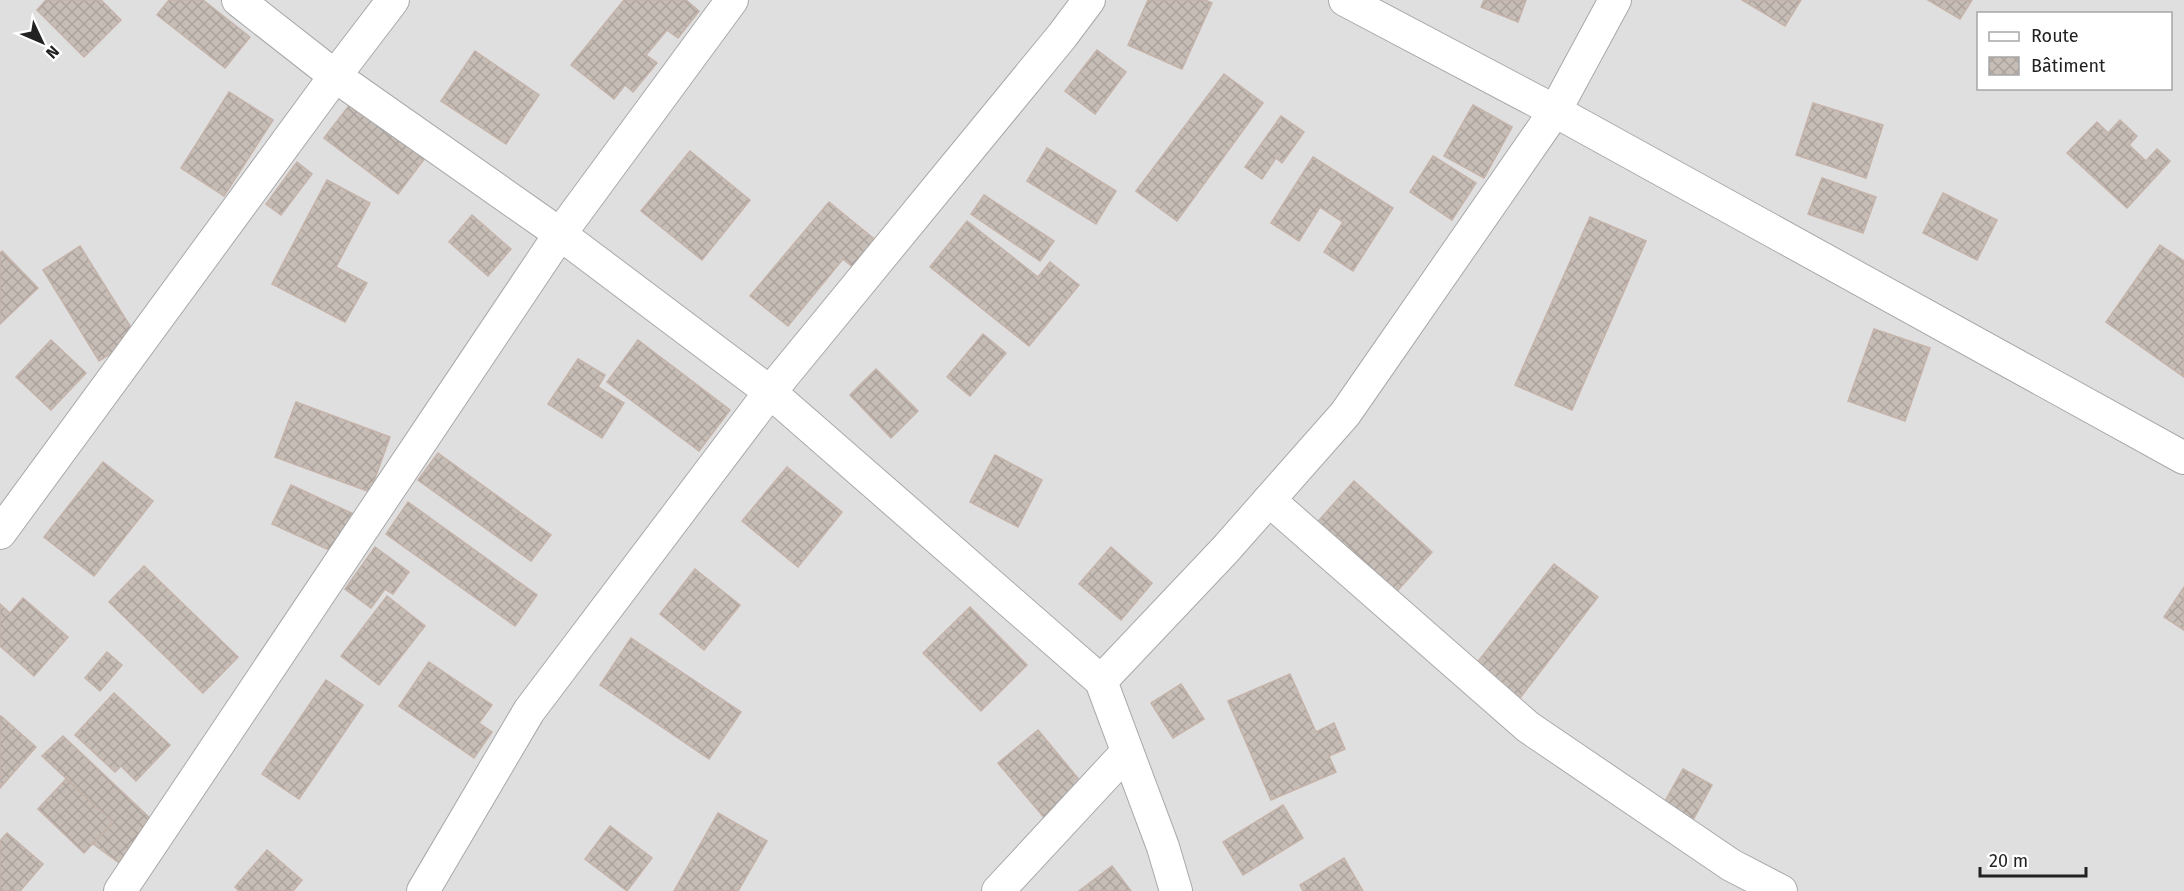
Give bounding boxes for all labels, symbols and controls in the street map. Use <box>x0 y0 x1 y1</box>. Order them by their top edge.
north arrow <box>12 12 72 72</box>
legend <box>1977 12 2172 90</box>
text: Route <box>2031 25 2079 47</box>
text: N <box>42 42 63 62</box>
text: Bâtiment <box>2031 55 2106 77</box>
scale bar <box>1980 840 2086 878</box>
text: 20 m <box>1989 850 2028 872</box>

